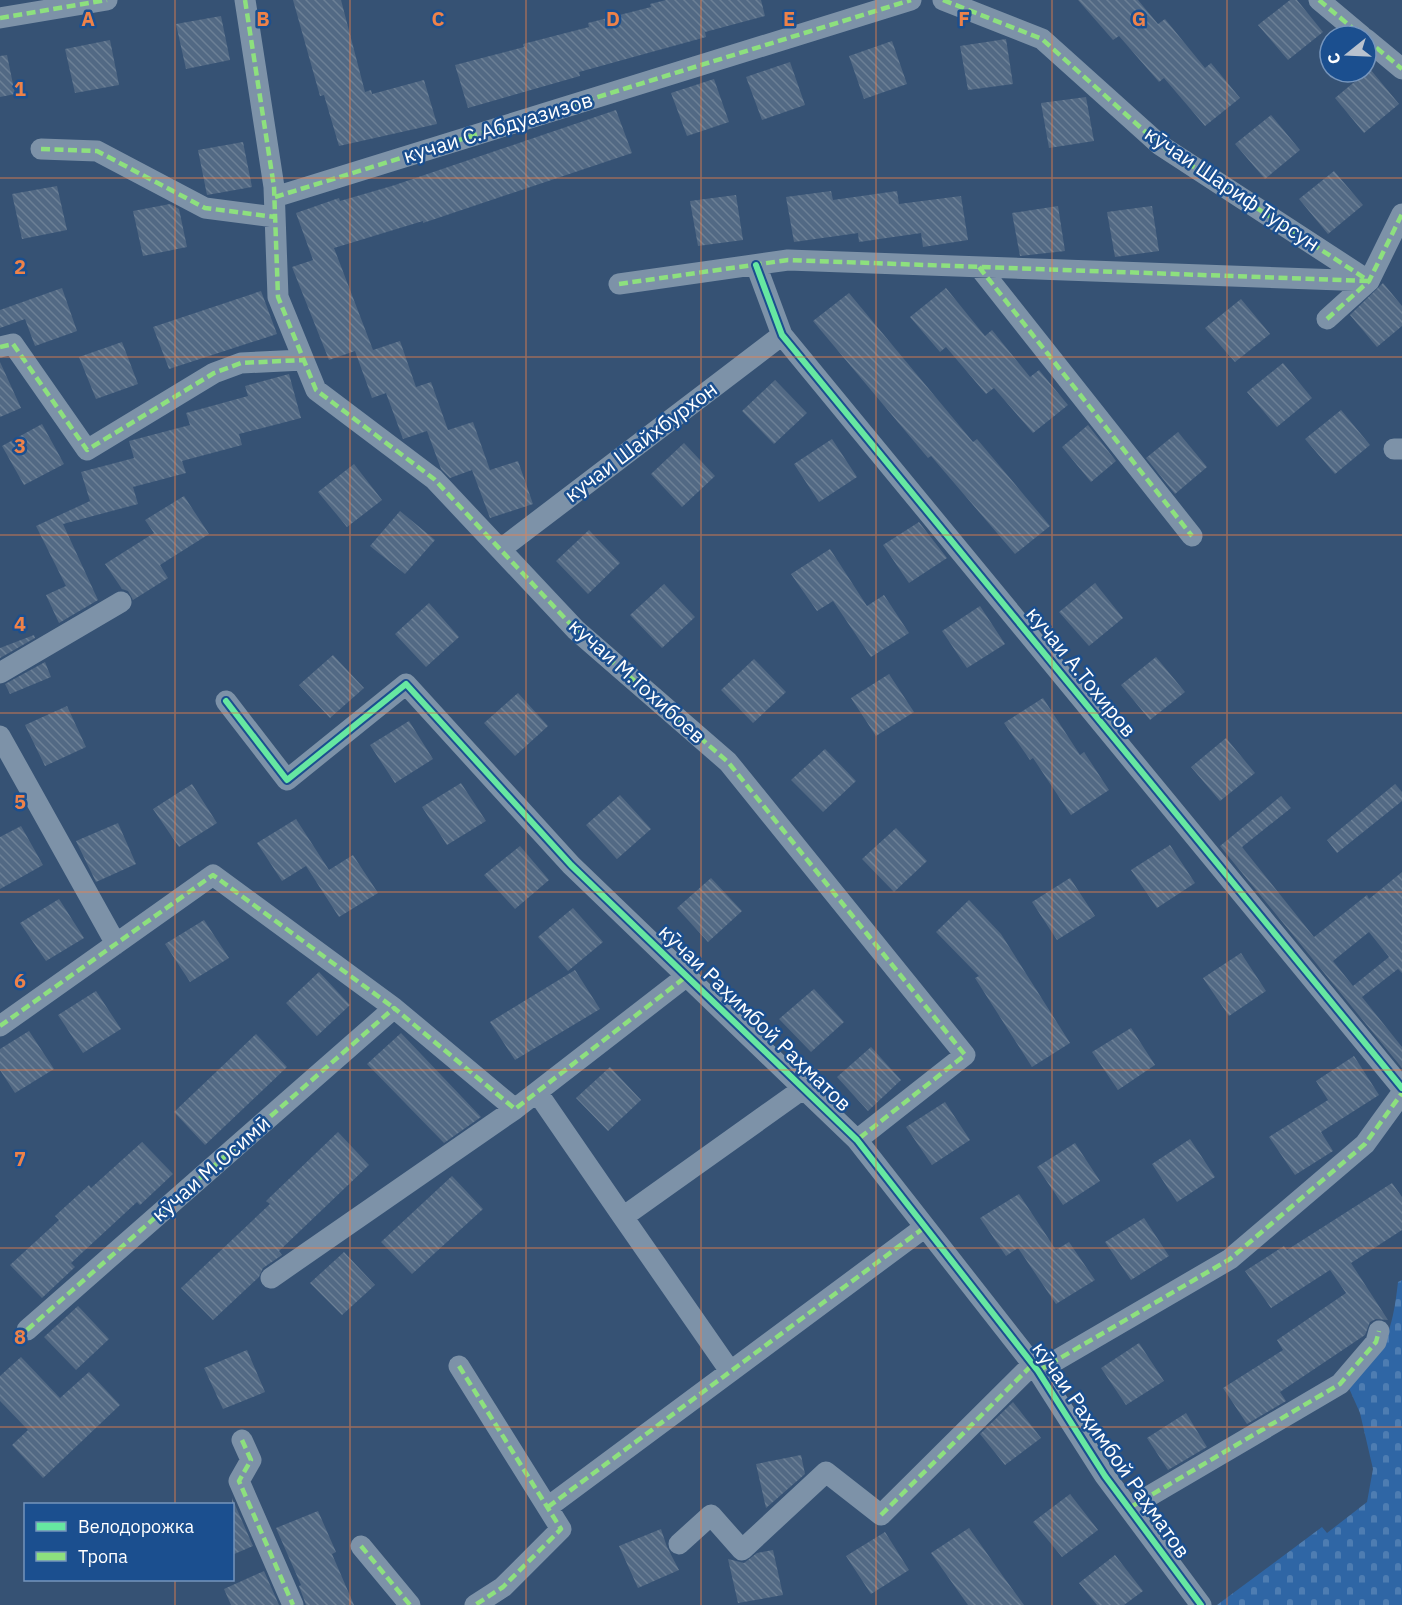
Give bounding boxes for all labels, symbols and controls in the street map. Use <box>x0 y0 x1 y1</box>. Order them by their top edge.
text: A <box>81 5 95 32</box>
text: B <box>256 5 270 32</box>
text: C <box>431 5 445 32</box>
text: D <box>606 5 620 32</box>
text: E <box>783 5 795 32</box>
text: F <box>958 5 970 32</box>
text: G <box>1132 5 1146 32</box>
north arrow <box>1318 24 1378 84</box>
text: С <box>1323 51 1345 67</box>
text: 1 <box>14 75 26 102</box>
street label: кучаи С.Абдуазизов <box>400 85 596 169</box>
street label: кӯчаи Шариф Турсун <box>1140 119 1326 257</box>
text: 2 <box>14 253 26 280</box>
street label: кучаи Шайхбурхон <box>558 374 723 508</box>
text: 3 <box>14 432 26 459</box>
street label: кучаи А.Тохиров <box>1020 600 1143 743</box>
text: 4 <box>14 610 26 637</box>
street label: кучаи М.Тохибоев <box>563 611 712 749</box>
text: 5 <box>14 788 26 815</box>
street label: кӯчаи Раҳимбой Раҳматов <box>653 918 858 1117</box>
text: 6 <box>14 967 26 994</box>
street label: кӯчаи М.Осимӣ <box>145 1109 276 1228</box>
text: 7 <box>14 1145 26 1172</box>
text: 8 <box>14 1323 26 1350</box>
street label: кӯчаи Раҳимбой Раҳматов <box>1026 1336 1197 1563</box>
legend <box>24 1503 234 1581</box>
text: Велодорожка <box>78 1515 194 1538</box>
text: Тропа <box>78 1545 128 1568</box>

